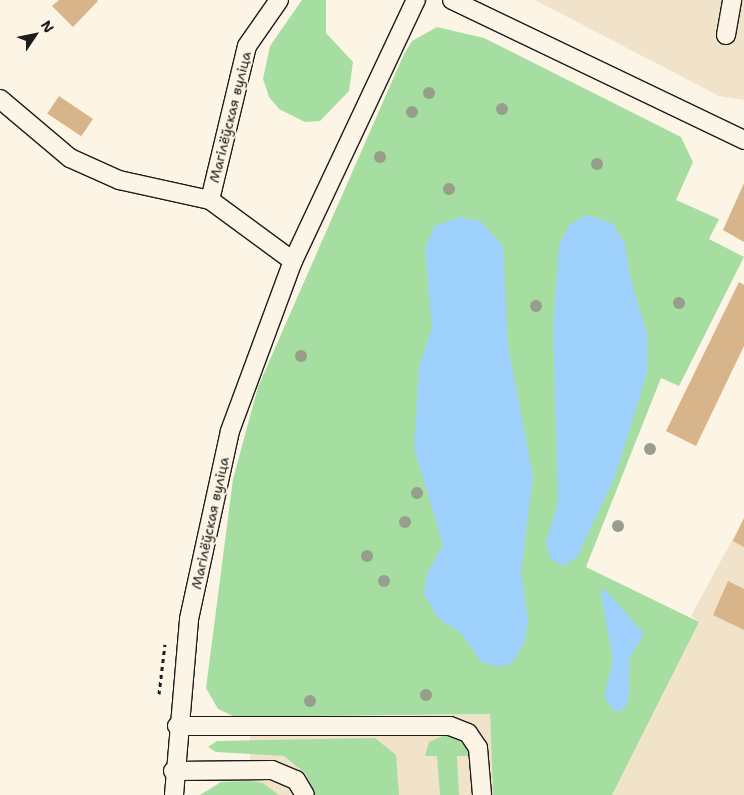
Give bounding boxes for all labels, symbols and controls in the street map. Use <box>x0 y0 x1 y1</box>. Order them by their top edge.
north arrow <box>10 10 60 60</box>
text: N <box>37 17 58 36</box>
street label: Магілёўская вуліца <box>206 50 254 184</box>
street label: Магілёўская вуліца <box>188 455 232 591</box>

